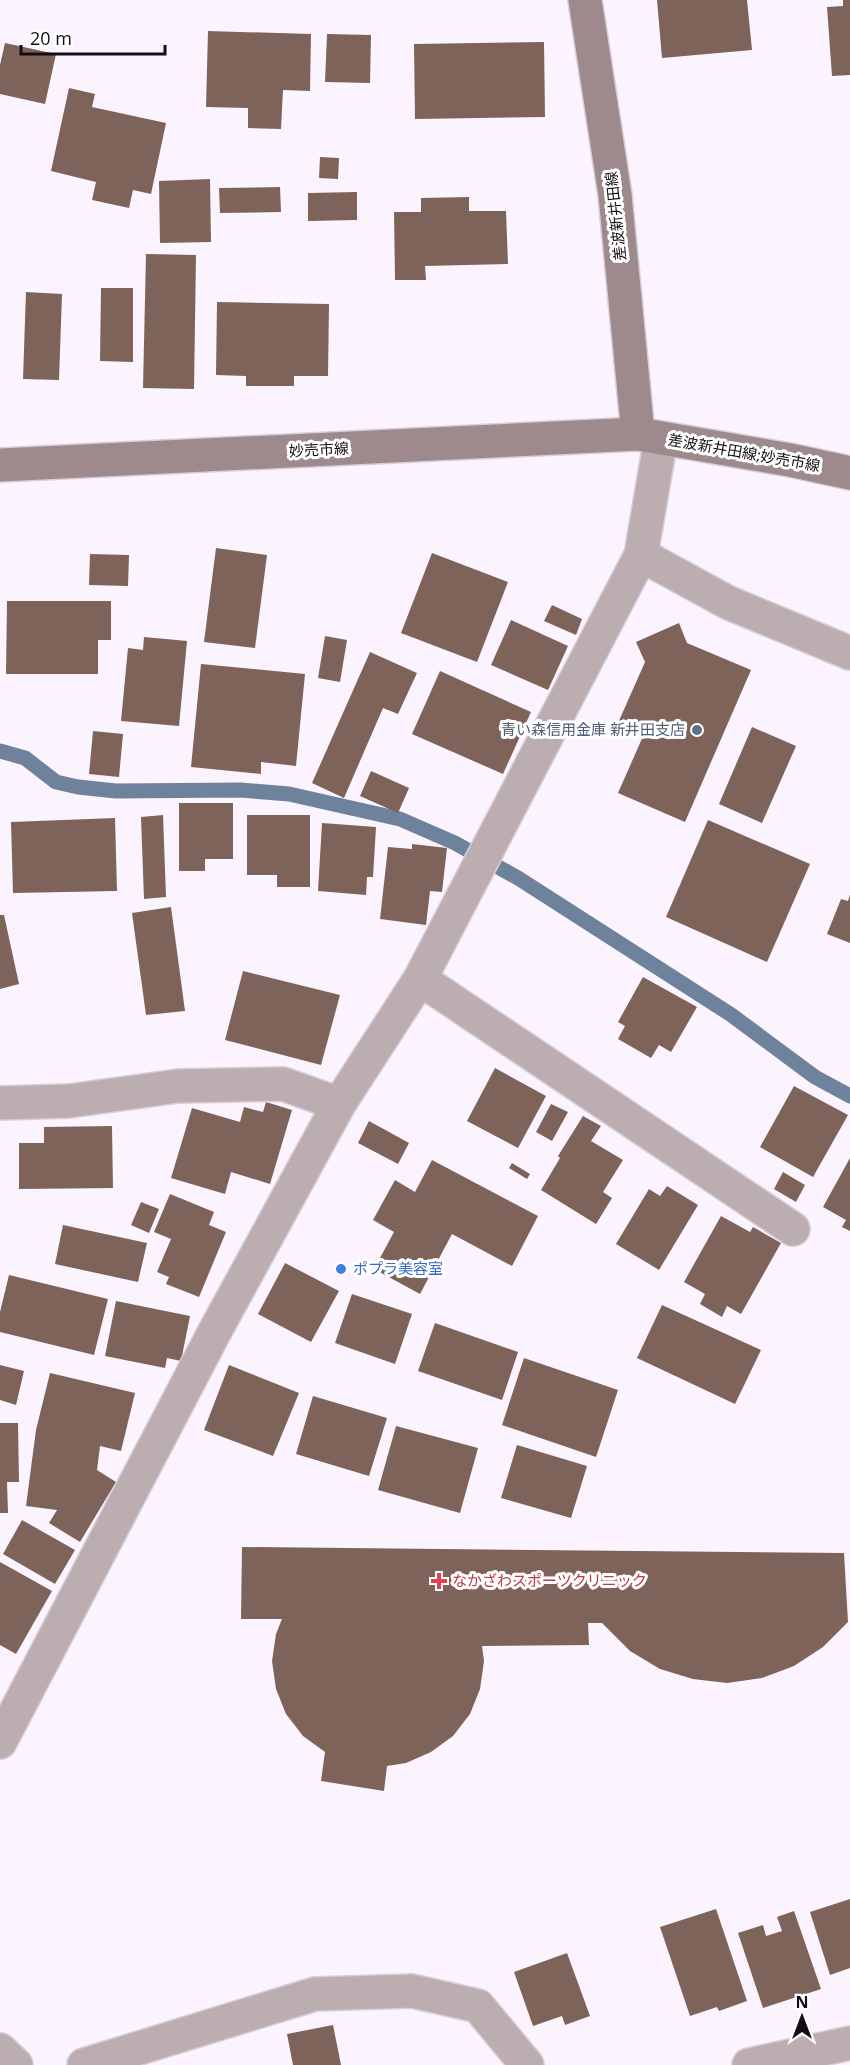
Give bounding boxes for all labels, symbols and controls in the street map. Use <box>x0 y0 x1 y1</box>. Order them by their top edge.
scale bar <box>21 18 165 56</box>
text: 20 m <box>30 26 72 50</box>
street label: 差波新井田線 <box>600 170 630 262</box>
street label: 差波新井田線;妙売市線 <box>667 429 822 475</box>
street label: 妙売市線 <box>288 437 349 461</box>
place label: 青い森信用金庫 新井田支店 <box>501 719 685 739</box>
marker: 青い森信用金庫 新井田支店 <box>690 723 704 737</box>
place label: ポプラ美容室 <box>353 1258 443 1278</box>
marker: ポプラ美容室 <box>334 1262 348 1276</box>
place label: なかざわスポーツクリニック <box>452 1570 647 1590</box>
marker: なかざわスポーツクリニック <box>430 1572 448 1590</box>
north arrow <box>772 1987 832 2047</box>
text: N <box>795 1991 809 2013</box>

